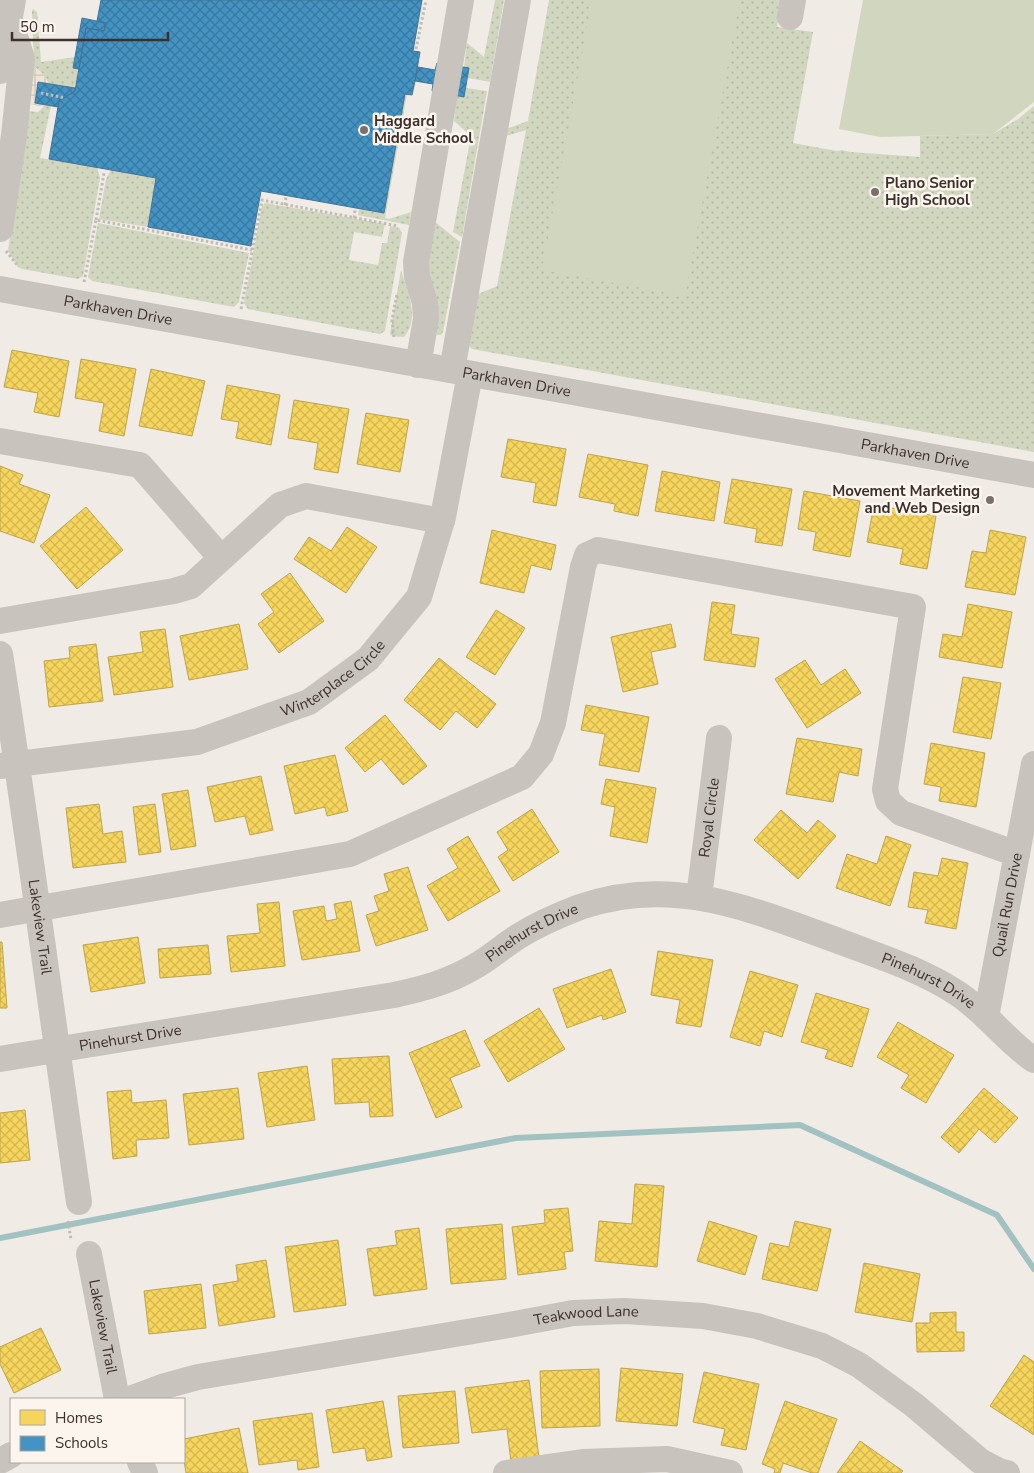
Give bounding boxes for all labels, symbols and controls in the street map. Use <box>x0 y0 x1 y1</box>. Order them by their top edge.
scale bar <box>12 10 169 42</box>
text: 50 m <box>20 17 55 37</box>
place label: Haggard Middle School <box>374 111 473 148</box>
marker: Haggard Middle School <box>358 124 370 136</box>
place label: Plano Senior High School <box>885 173 974 210</box>
marker: Plano Senior High School <box>869 186 881 198</box>
street label: Parkhaven Drive <box>62 291 174 330</box>
street label: Parkhaven Drive <box>461 362 573 402</box>
street label: Parkhaven Drive <box>859 434 971 473</box>
place label: Movement Marketing and Web Design <box>832 481 980 518</box>
marker: Movement Marketing and Web Design <box>984 494 996 506</box>
street label: Winterplace Circle <box>277 636 390 721</box>
street label: Royal Circle <box>694 777 724 859</box>
street label: Quail Run Drive <box>988 851 1027 959</box>
street label: Lakeview Trail <box>24 878 57 976</box>
street label: Pinehurst Drive <box>482 899 581 967</box>
street label: Pinehurst Drive <box>879 948 980 1013</box>
street label: Pinehurst Drive <box>78 1020 183 1056</box>
street label: Lakeview Trail <box>84 1278 122 1376</box>
street label: Teakwood Lane <box>532 1301 639 1330</box>
legend <box>10 1398 185 1463</box>
text: Homes <box>55 1408 103 1428</box>
text: Schools <box>55 1433 108 1453</box>

